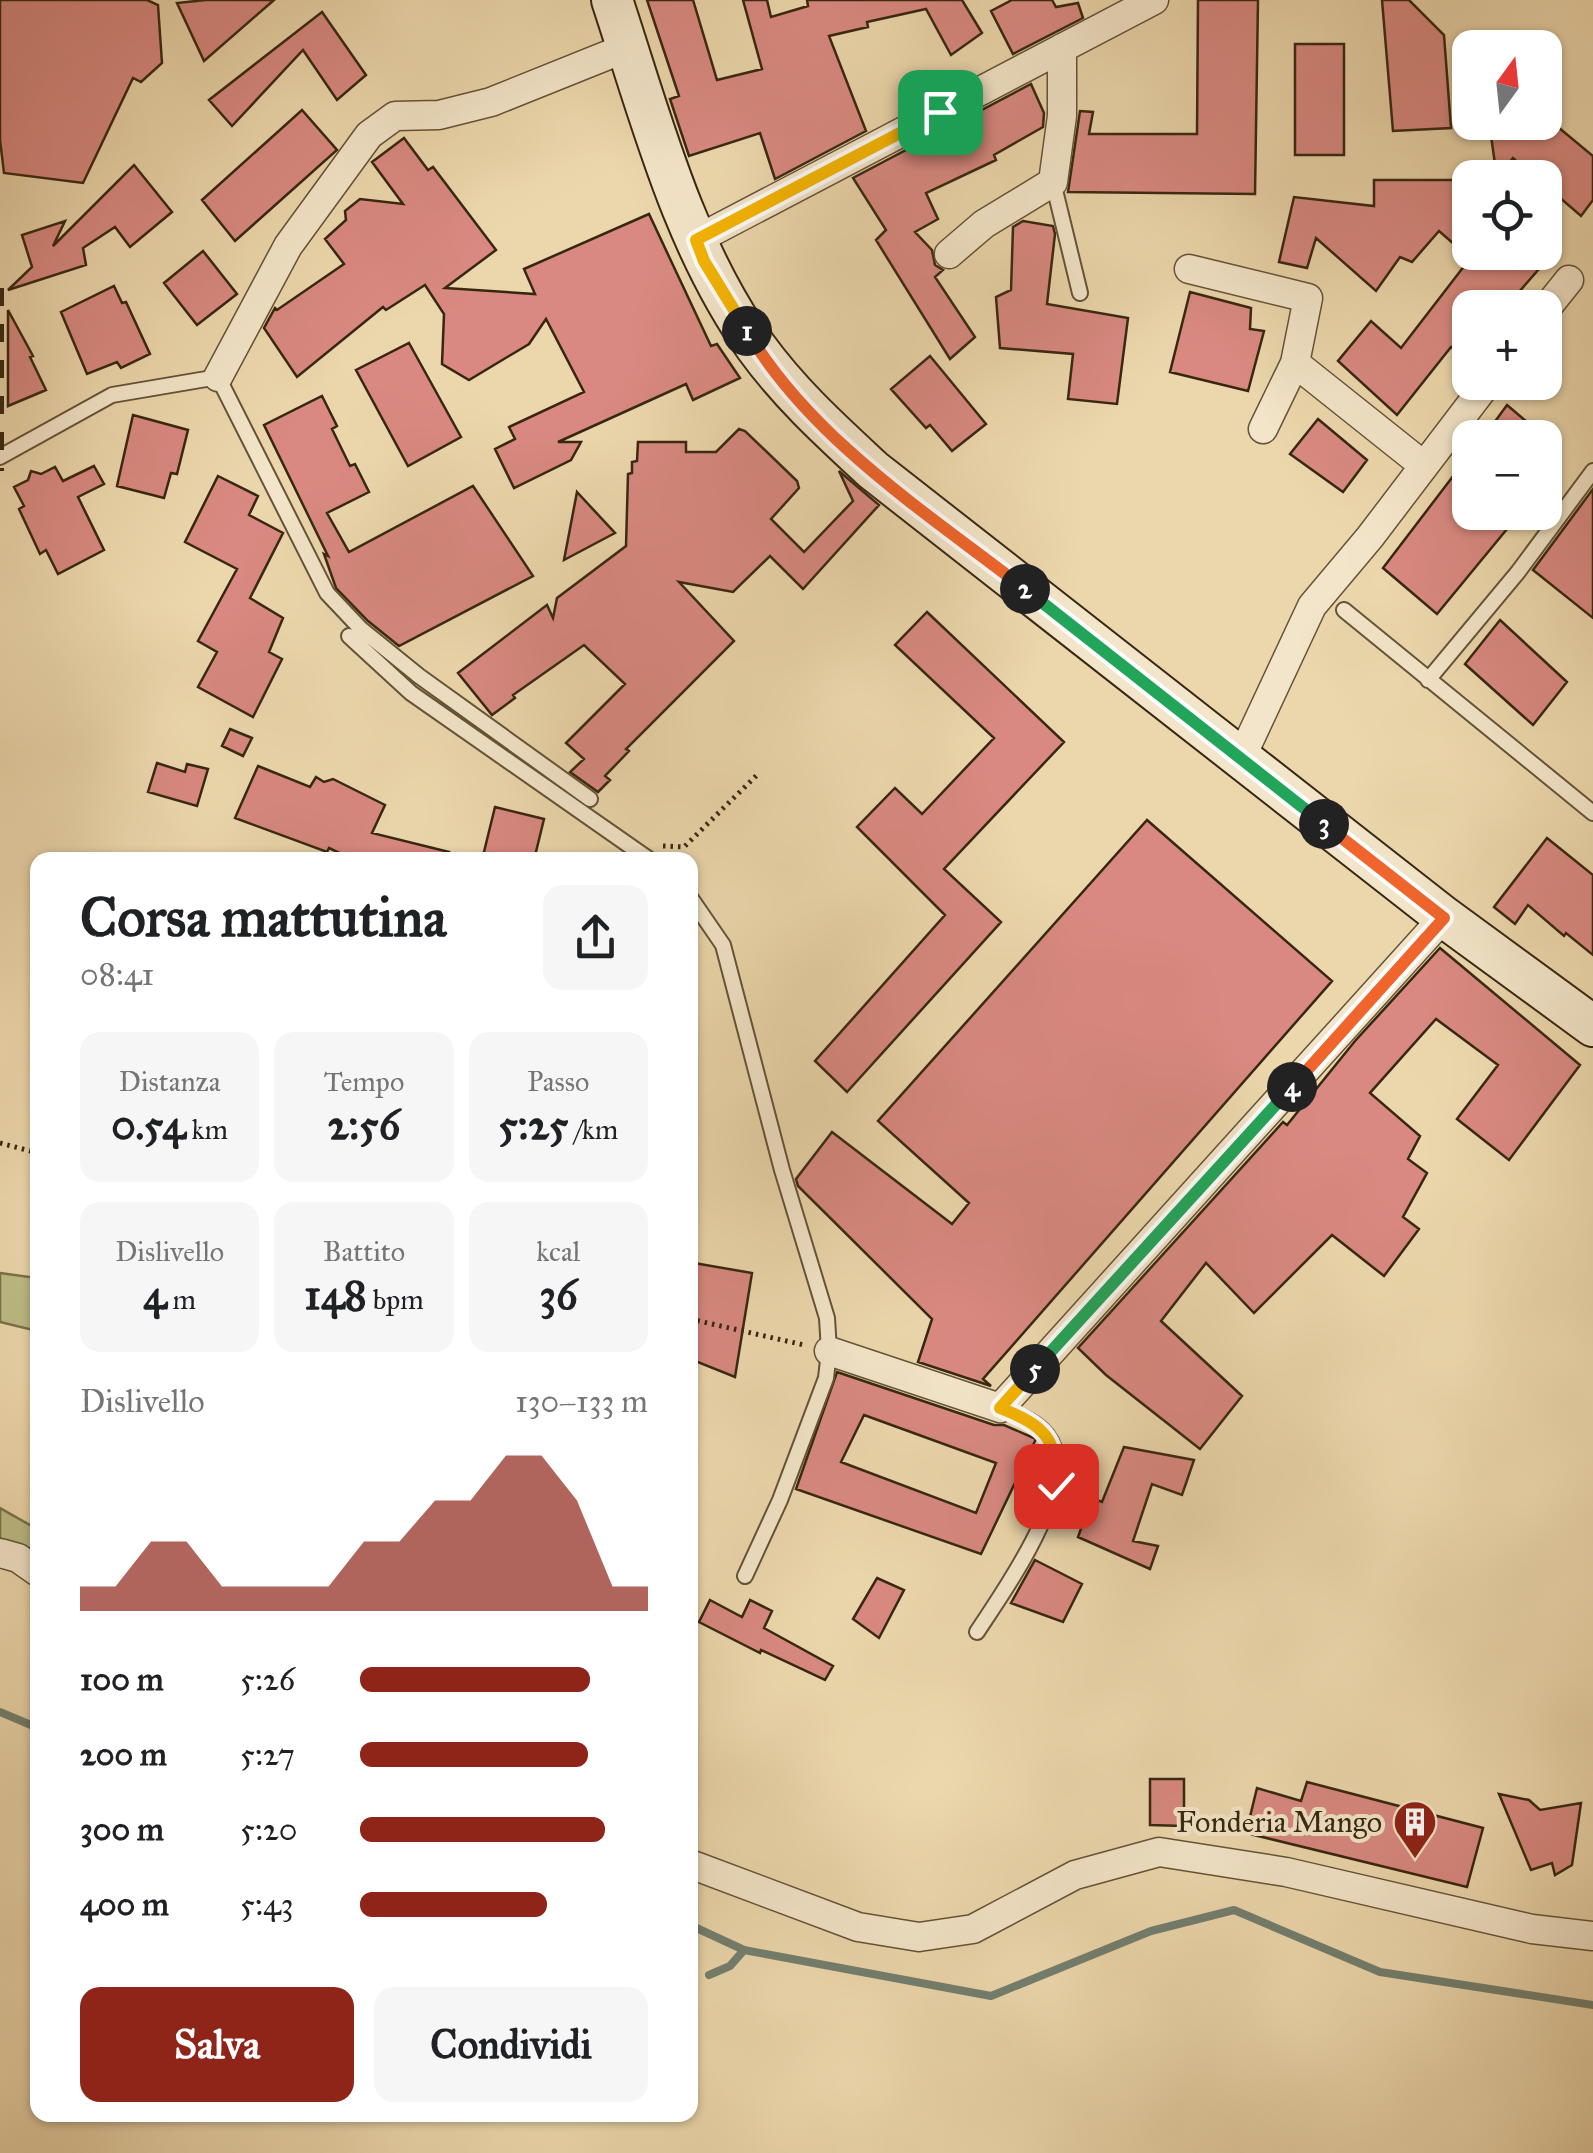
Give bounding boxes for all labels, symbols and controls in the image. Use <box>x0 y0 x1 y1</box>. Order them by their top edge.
north arrow <box>1452 30 1562 140</box>
map controls <box>1452 30 1562 530</box>
pin <box>898 70 983 155</box>
icon: arrive <box>913 85 968 140</box>
button: locate <box>1452 160 1562 270</box>
button: + <box>1452 290 1562 400</box>
pin: 1 <box>722 306 772 356</box>
text: 1 <box>741 313 753 348</box>
button: − <box>1452 420 1562 530</box>
pin: 2 <box>1000 564 1050 614</box>
text: 2 <box>1018 571 1032 606</box>
pin: 3 <box>1299 799 1349 849</box>
text: 3 <box>1318 806 1330 841</box>
text: Corsa mattutina <box>80 884 446 951</box>
button: share <box>543 885 648 990</box>
text: 08:41 <box>80 955 154 994</box>
pin: 4 <box>1267 1062 1317 1112</box>
text: Distanza <box>119 1064 221 1099</box>
text: Tempo <box>324 1064 404 1099</box>
text: Passo <box>527 1064 589 1099</box>
text: 4 <box>1284 1069 1300 1104</box>
text: 0.54 <box>111 1099 186 1151</box>
text: 2:56 <box>328 1099 400 1151</box>
text: 5:25 <box>498 1099 568 1151</box>
text: km <box>186 1112 228 1147</box>
text: /km <box>568 1112 618 1147</box>
text: Dislivello <box>115 1234 224 1269</box>
text: Battito <box>323 1234 405 1269</box>
text: kcal <box>536 1234 580 1269</box>
text: 4 <box>143 1269 167 1321</box>
text: 148 <box>304 1269 367 1321</box>
text: 36 <box>539 1269 577 1321</box>
text: m <box>167 1282 196 1317</box>
text: bpm <box>367 1282 424 1317</box>
pin: 5 <box>1010 1344 1060 1394</box>
text: 5 <box>1028 1351 1042 1386</box>
text: Dislivello <box>80 1382 205 1421</box>
text: 130–133 m <box>515 1382 648 1421</box>
pin <box>1014 1444 1099 1529</box>
icon: check <box>1029 1459 1084 1514</box>
text: 100 m <box>80 1660 164 1699</box>
text: 5:26 <box>240 1660 295 1699</box>
text: 200 m <box>80 1735 167 1774</box>
text: 5:27 <box>240 1735 295 1774</box>
building icon: Fonderia Mango <box>1392 1799 1438 1860</box>
place label: Fonderia Mango <box>1176 1804 1382 1840</box>
text: 300 m <box>80 1810 164 1849</box>
text: 5:20 <box>240 1810 297 1849</box>
text: 400 m <box>80 1885 169 1924</box>
text: 5:43 <box>240 1885 294 1924</box>
button: Salva <box>80 1987 354 2102</box>
button: Condividi <box>374 1987 648 2102</box>

